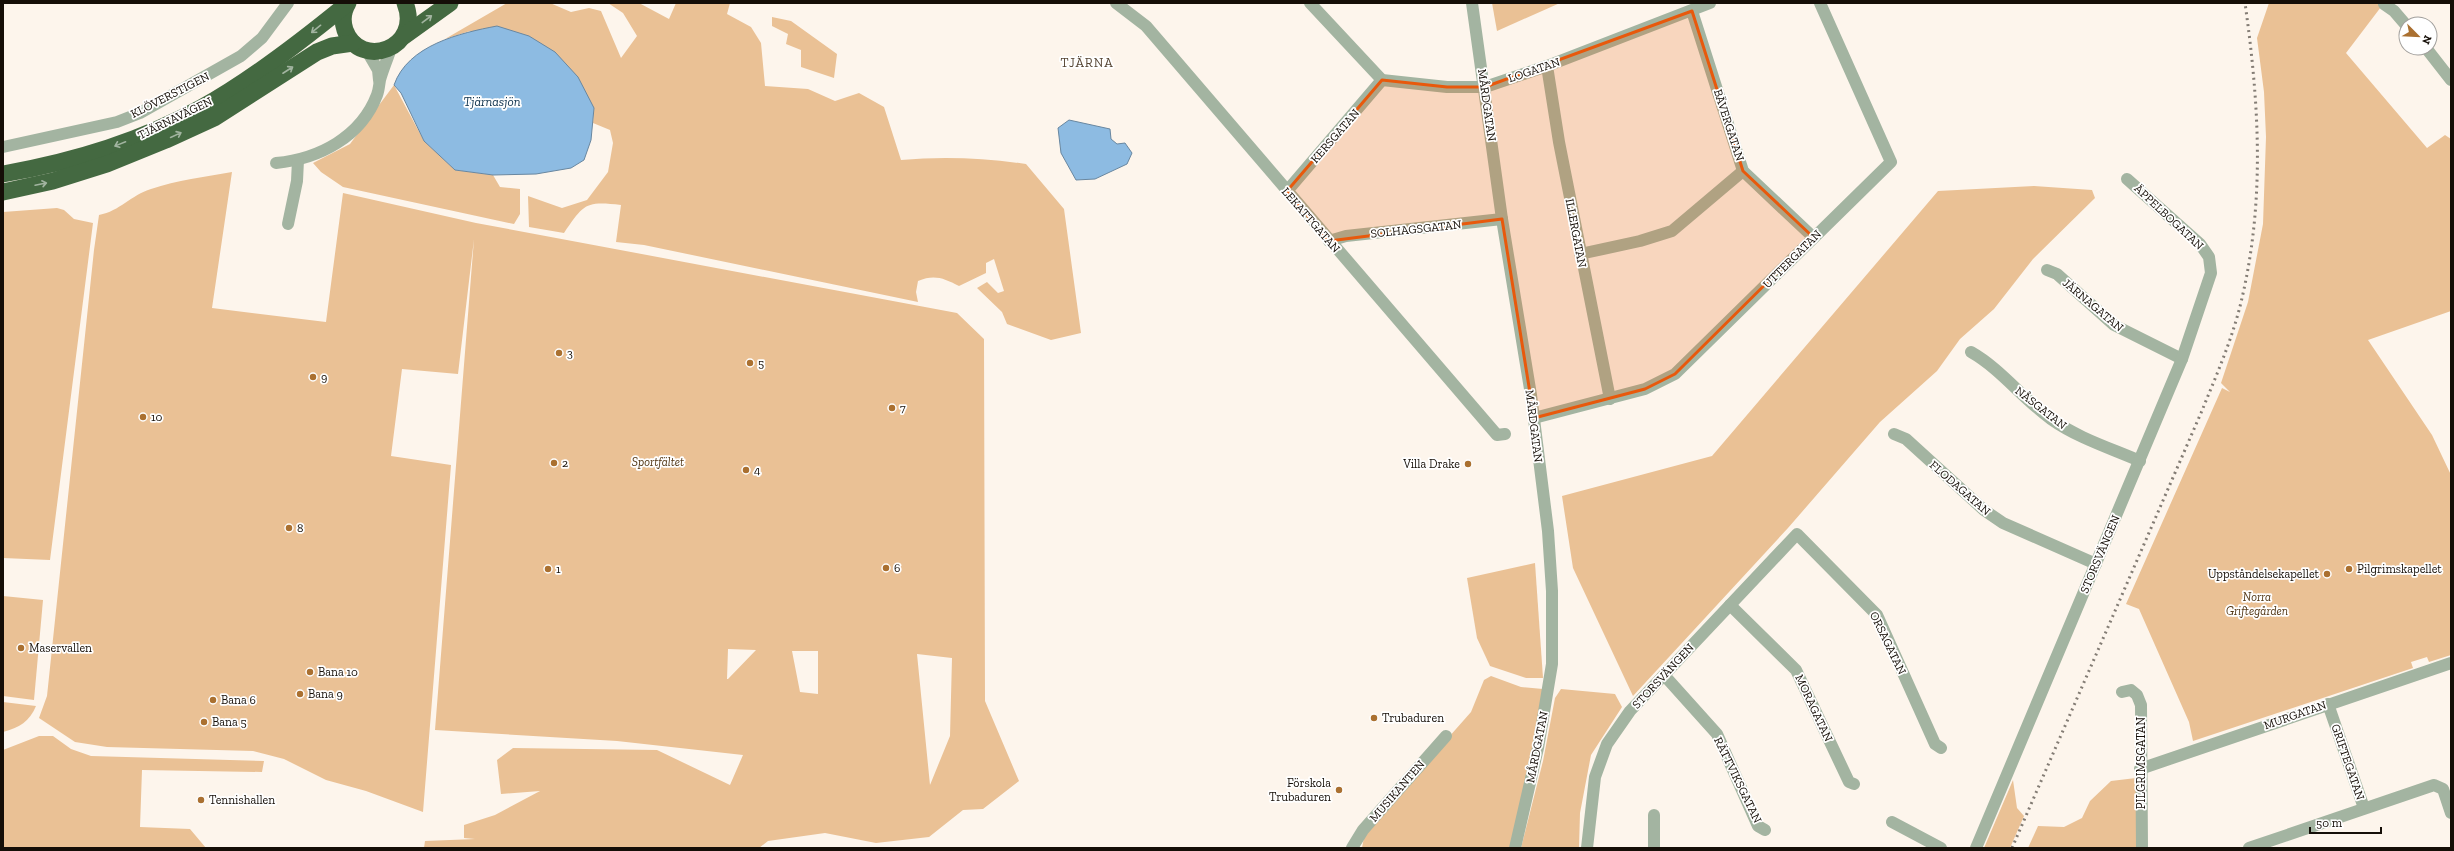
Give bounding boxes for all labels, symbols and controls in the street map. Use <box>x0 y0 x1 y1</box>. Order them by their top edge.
one-way arrow <box>421 15 432 23</box>
north arrow <box>2398 16 2438 56</box>
one-way arrow <box>311 25 322 34</box>
text: N <box>2419 33 2434 47</box>
district label: TJÄRNA <box>1060 55 1114 70</box>
street label: LOGATAN <box>1506 55 1562 85</box>
one-way arrow <box>283 66 294 74</box>
street label: MÅRDGATAN <box>1475 68 1500 142</box>
street label: KLÖVERSTIGEN <box>128 69 212 121</box>
street label: BÄVERGATAN <box>1711 87 1747 163</box>
street label: TJÄRNAVÄGEN <box>135 94 215 142</box>
water label: Tjärnasjön <box>463 94 521 109</box>
street label: KERSGATAN <box>1308 106 1362 166</box>
one-way arrow <box>170 131 182 138</box>
one-way arrow <box>115 141 127 148</box>
one-way arrow <box>34 179 47 187</box>
street label: ÄPPELBOGATAN <box>2131 181 2207 253</box>
street label: LEKATTGATAN <box>1279 184 1343 256</box>
street label: ILLERGATAN <box>1562 197 1590 269</box>
street label: SOLHAGSGATAN <box>1370 217 1462 241</box>
street label: UTTERGATAN <box>1760 227 1824 291</box>
street label: JÄRNAGATAN <box>2060 276 2126 335</box>
place label: 3 <box>567 346 573 360</box>
marker: 3 <box>554 348 564 358</box>
place label: 5 <box>758 356 764 370</box>
marker: 5 <box>745 358 755 368</box>
place label: 9 <box>321 370 327 384</box>
marker: 9 <box>308 372 318 382</box>
street label: NÅSGATAN <box>2012 383 2070 433</box>
street label: MÅRDGATAN <box>1523 389 1546 463</box>
place label: 7 <box>900 401 906 415</box>
marker: 7 <box>887 403 897 413</box>
place label: 10 <box>151 410 163 424</box>
marker: 10 <box>138 412 148 422</box>
park label: Sportfältet <box>632 455 684 469</box>
place label: 2 <box>562 456 568 470</box>
place label: Villa Drake <box>1402 457 1460 471</box>
marker: 2 <box>549 458 559 468</box>
street label: FLODAGATAN <box>1927 458 1993 518</box>
marker: Villa Drake <box>1463 459 1473 469</box>
place label: 4 <box>754 463 761 477</box>
marker: 4 <box>741 465 751 475</box>
street label: STORSVÄNGEN <box>2077 513 2123 595</box>
place label: 8 <box>297 521 303 535</box>
marker: 8 <box>284 523 294 533</box>
place label: 6 <box>894 561 900 575</box>
place label: 1 <box>556 562 561 576</box>
place label: Pilgrimskapellet <box>2357 562 2442 576</box>
marker: 6 <box>881 563 891 573</box>
marker: 1 <box>543 564 553 574</box>
marker: Pilgrimskapellet <box>2344 564 2354 574</box>
place label: Uppståndelsekapellet <box>2208 567 2320 581</box>
marker: Uppståndelsekapellet <box>2322 569 2332 579</box>
park label: Norra Griftegården <box>2226 590 2288 618</box>
street label: ORSAGATAN <box>1867 609 1909 677</box>
street label: STORSVÄNGEN <box>1629 640 1697 711</box>
place label: Maservallen <box>29 641 92 655</box>
marker: Maservallen <box>16 643 26 653</box>
place label: Bana 10 <box>318 665 358 679</box>
marker: Bana 10 <box>305 667 315 677</box>
street label: MORAGATAN <box>1792 672 1836 744</box>
place label: Bana 9 <box>308 687 343 701</box>
marker: Bana 9 <box>295 689 305 699</box>
place label: Bana 6 <box>221 693 256 707</box>
marker: Bana 6 <box>208 695 218 705</box>
street label: MURGATAN <box>2262 698 2328 732</box>
street label: MÅRDGATAN <box>1522 710 1551 784</box>
place label: Trubaduren <box>1382 711 1444 725</box>
marker: Trubaduren <box>1369 713 1379 723</box>
place label: Bana 5 <box>212 715 247 729</box>
marker: Bana 5 <box>199 717 209 727</box>
street label: PILGRIMSGATAN <box>2134 717 2148 809</box>
street label: GRIFTEGATAN <box>2328 722 2368 802</box>
street label: RÄTTVIKSGATAN <box>1711 735 1765 825</box>
street label: MUSIKANTEN <box>1366 757 1428 825</box>
place label: Förskola Trubaduren <box>1269 776 1331 804</box>
marker: Förskola Trubaduren <box>1334 785 1344 795</box>
place label: Tennishallen <box>209 793 275 807</box>
marker: Tennishallen <box>196 795 206 805</box>
scale bar <box>2310 809 2381 835</box>
text: 50 m <box>2316 816 2343 830</box>

